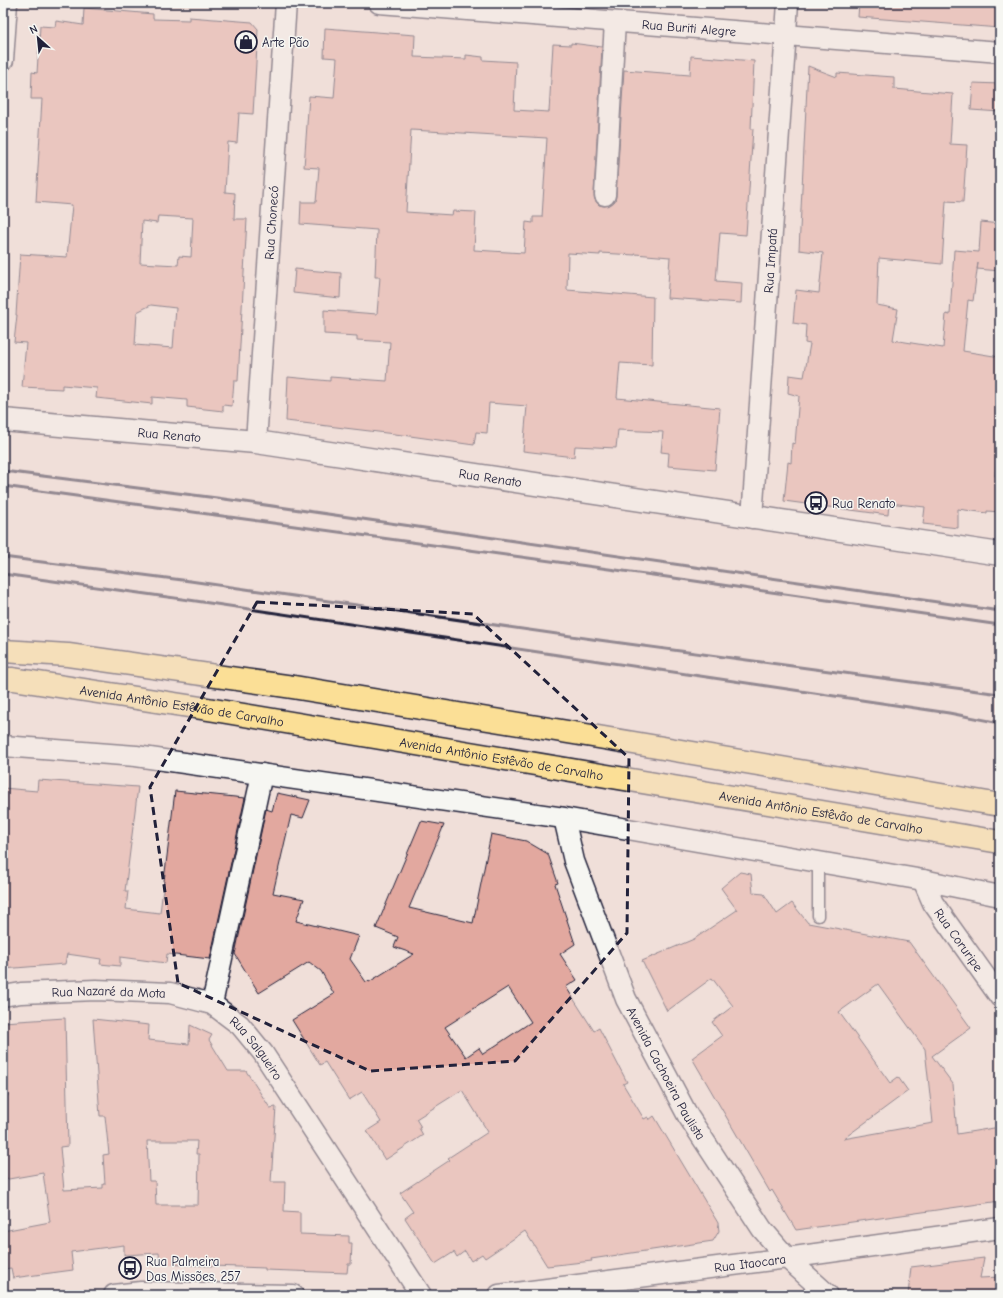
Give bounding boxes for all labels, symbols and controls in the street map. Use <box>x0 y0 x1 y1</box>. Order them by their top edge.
street label: Rua Buriti Alegre <box>641 16 737 39</box>
north arrow <box>18 18 58 58</box>
text: N <box>28 22 40 37</box>
shop icon: Arte Pão <box>233 29 259 55</box>
place label: Arte Pão <box>262 35 309 50</box>
street label: Rua Chonecó <box>261 185 281 260</box>
street label: Rua Impatá <box>760 228 780 294</box>
street label: Rua Renato <box>137 424 202 445</box>
street label: Rua Renato <box>458 465 523 489</box>
bus stop icon: Rua Renato <box>803 490 829 516</box>
place label: Rua Renato <box>832 496 896 511</box>
street label: Avenida Antônio Estêvão de Carvalho <box>79 682 285 729</box>
street label: Avenida Antônio Estêvão de Carvalho <box>399 734 605 783</box>
street label: Avenida Antônio Estêvão de Carvalho <box>718 787 924 836</box>
street label: Rua Coruripe <box>932 905 987 974</box>
street label: Rua Nazaré da Mota <box>51 982 166 1000</box>
street label: Avenida Cachoeira Paulista <box>624 1004 709 1142</box>
street label: Rua Salgueiro <box>227 1013 286 1083</box>
street label: Rua Itaocara <box>713 1251 787 1275</box>
place label: Rua Palmeira Das Missões, 257 <box>146 1254 241 1284</box>
bus stop icon: Rua Palmeira Das Missões, 257 <box>117 1255 143 1281</box>

